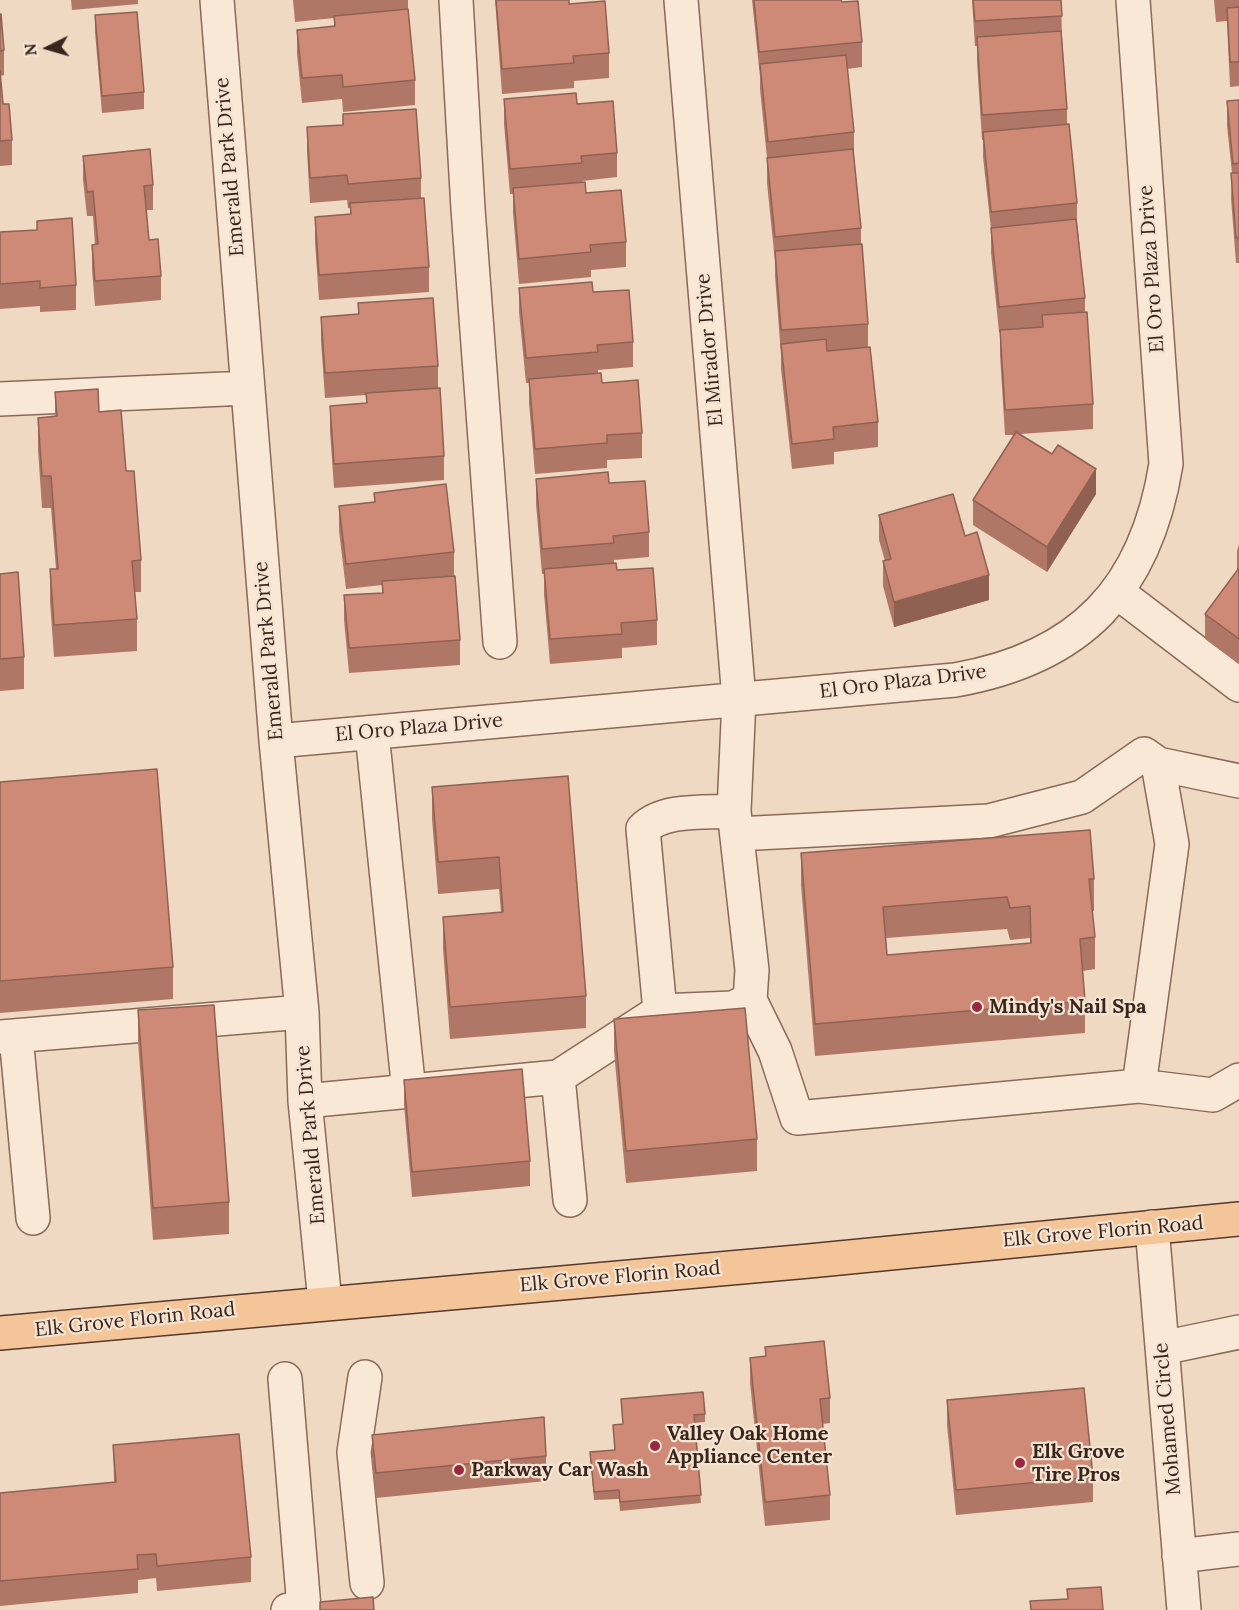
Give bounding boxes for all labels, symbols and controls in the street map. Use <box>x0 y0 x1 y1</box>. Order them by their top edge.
north arrow <box>18 18 78 78</box>
text: N <box>20 43 41 57</box>
street label: Emerald Park Drive <box>210 77 250 257</box>
street label: El Oro Plaza Drive <box>1134 184 1170 354</box>
street label: El Mirador Drive <box>691 272 729 428</box>
street label: Emerald Park Drive <box>249 561 289 741</box>
street label: El Oro Plaza Drive <box>818 660 988 704</box>
street label: El Oro Plaza Drive <box>334 709 504 747</box>
place label: Mindy's Nail Spa <box>989 995 1147 1019</box>
marker: Mindy's Nail Spa <box>970 1000 984 1014</box>
street label: Emerald Park Drive <box>291 1045 331 1225</box>
street label: Elk Grove Florin Road <box>1002 1211 1204 1253</box>
street label: Elk Grove Florin Road <box>519 1256 721 1298</box>
street label: Elk Grove Florin Road <box>34 1298 236 1342</box>
street label: Mohamed Circle <box>1149 1342 1187 1496</box>
place label: Valley Oak Home Appliance Center <box>667 1422 832 1469</box>
marker: Valley Oak Home Appliance Center <box>648 1439 662 1453</box>
place label: Elk Grove Tire Pros <box>1032 1440 1125 1487</box>
marker: Elk Grove Tire Pros <box>1013 1456 1027 1470</box>
place label: Parkway Car Wash <box>471 1458 649 1482</box>
marker: Parkway Car Wash <box>452 1463 466 1477</box>

